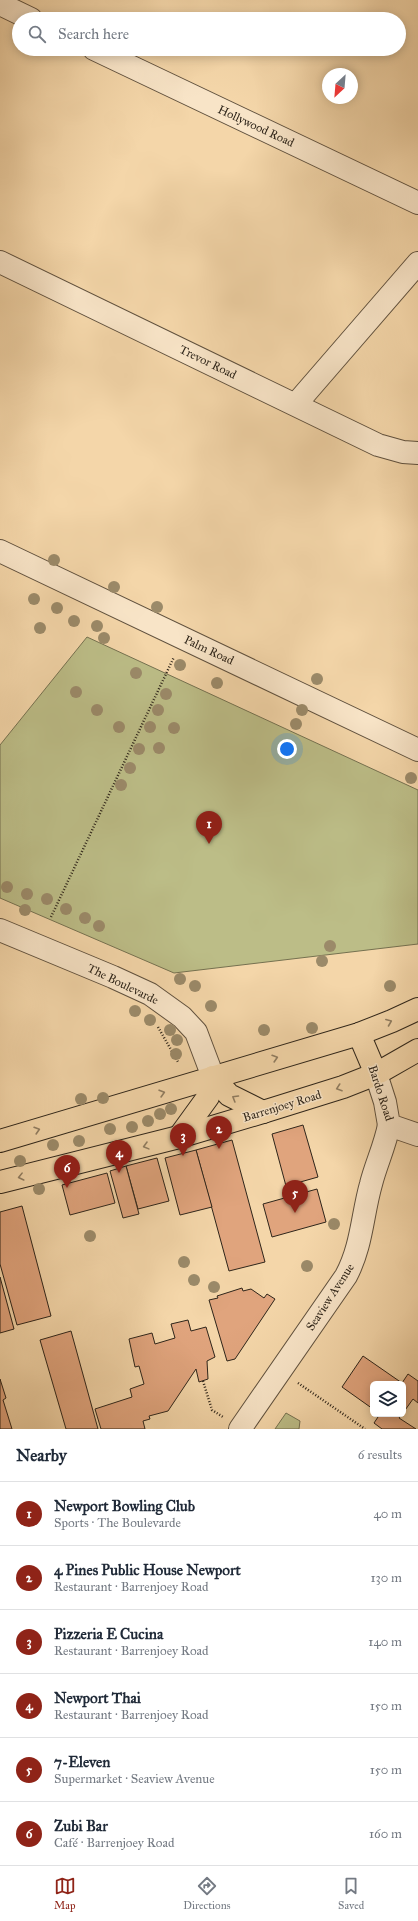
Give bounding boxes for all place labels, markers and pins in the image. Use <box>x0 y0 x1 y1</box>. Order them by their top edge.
pin: 1 <box>196 811 222 844</box>
pin: 2 <box>206 1116 232 1149</box>
pin: 3 <box>170 1123 196 1156</box>
pin: 4 <box>106 1140 132 1173</box>
pin: 6 <box>54 1155 80 1188</box>
pin: 5 <box>282 1180 308 1213</box>

